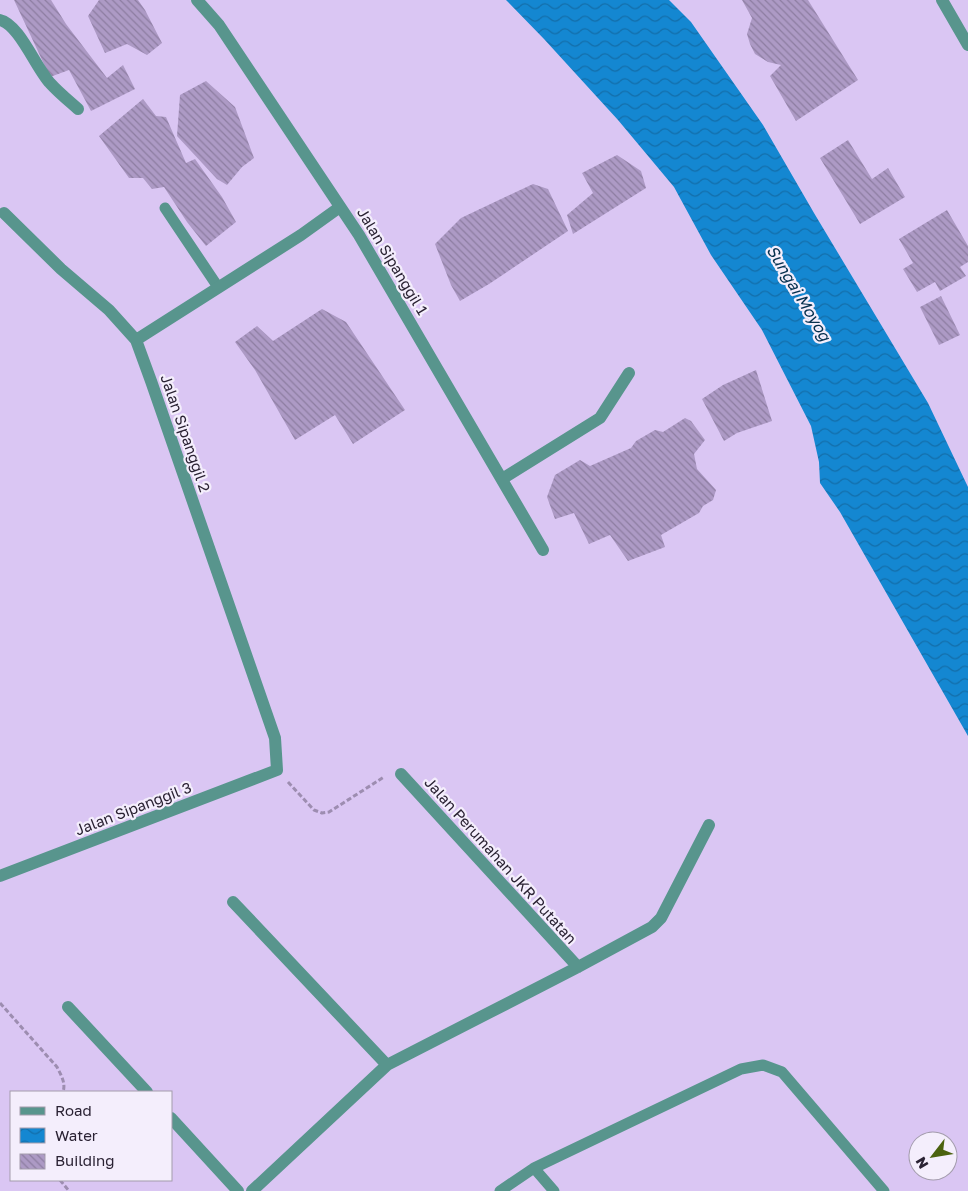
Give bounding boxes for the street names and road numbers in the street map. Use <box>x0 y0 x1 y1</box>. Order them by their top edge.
street label: Jalan Sipanggil 1 <box>354 204 432 318</box>
street label: Jalan Sipanggil 2 <box>157 372 215 494</box>
street label: Jalan Perumahan JKR Putatan <box>421 773 581 947</box>
street label: Jalan Sipanggil 3 <box>72 777 194 839</box>

